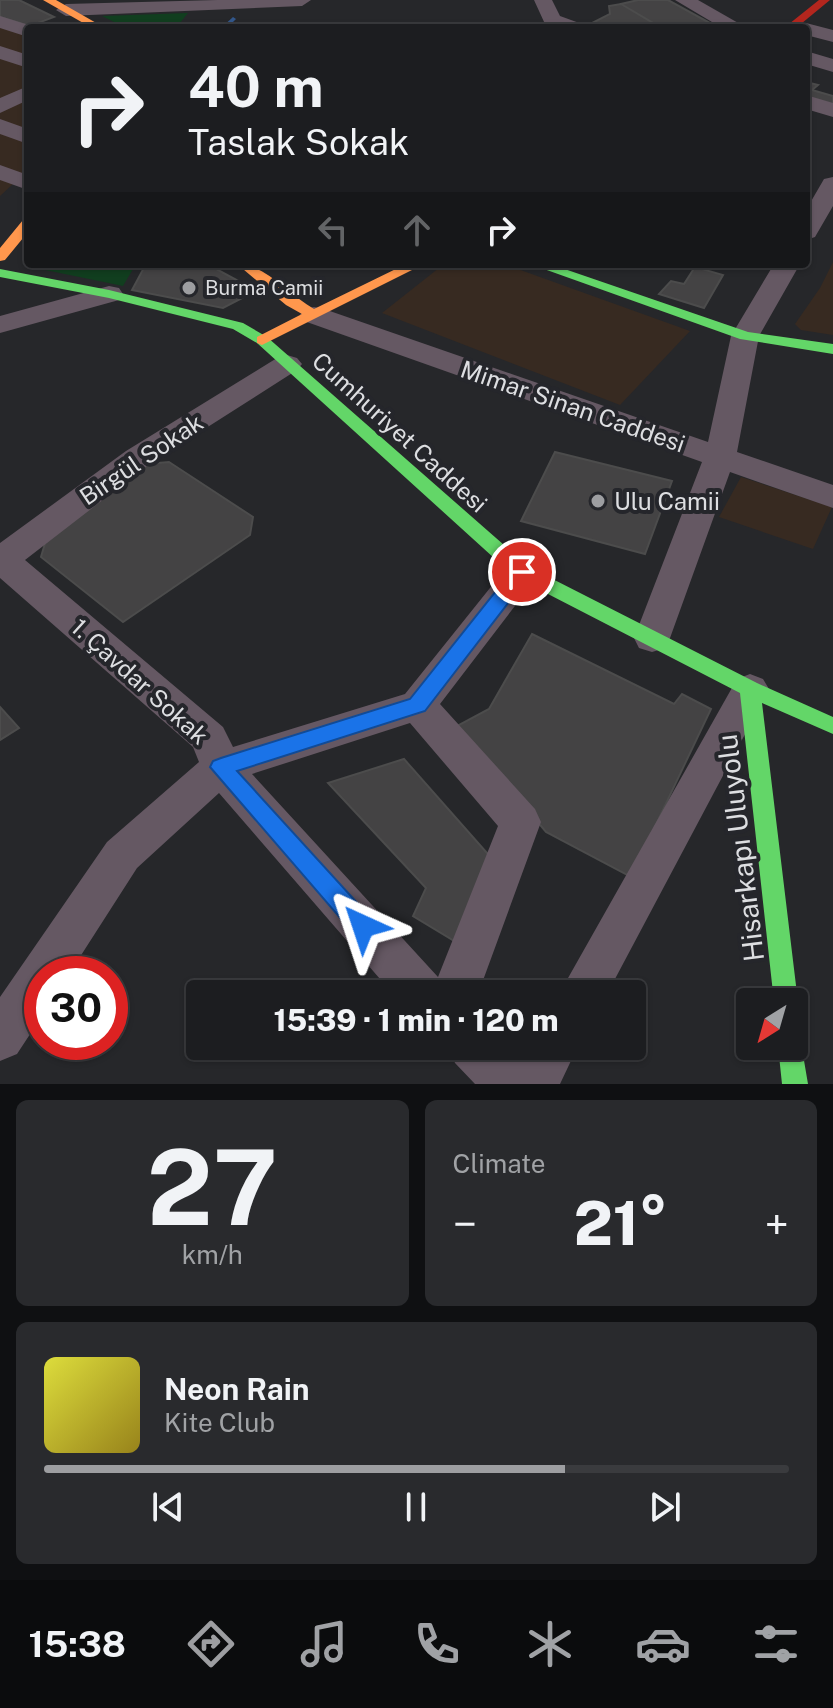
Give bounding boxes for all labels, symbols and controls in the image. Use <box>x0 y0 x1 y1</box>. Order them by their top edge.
text: 40 m <box>188 54 324 120</box>
icon: right <box>56 56 160 160</box>
text: Taslak Sokak <box>188 121 409 163</box>
icon: left <box>311 208 355 252</box>
icon: ahead <box>395 208 439 252</box>
icon: right <box>479 208 523 252</box>
place label: Burma Camii <box>205 276 323 300</box>
marker: Burma Camii <box>180 279 198 297</box>
street label: Cumhuriyet Caddesi <box>307 346 493 518</box>
street label: Mimar Sinan Caddesi <box>457 354 689 458</box>
street label: Birgül Sokak <box>74 408 208 510</box>
place label: Ulu Camii <box>614 487 720 515</box>
marker: Ulu Camii <box>589 492 607 510</box>
pin <box>488 538 556 606</box>
icon: arrive <box>500 550 544 594</box>
street label: 1. Çavdar Sokak <box>66 612 214 750</box>
street label: Hisarkapı Uluyolu <box>710 732 770 964</box>
position arrow <box>321 884 405 968</box>
speed limit sign: 30 <box>24 956 128 1060</box>
north arrow <box>736 988 808 1060</box>
map controls <box>736 988 808 1060</box>
text: 15:39 · 1 min · 120 m <box>273 1002 559 1038</box>
text: 27 <box>147 1126 278 1248</box>
text: Climate <box>453 1148 546 1179</box>
text: 21° <box>574 1188 668 1259</box>
text: − <box>453 1198 477 1250</box>
text: + <box>765 1198 789 1250</box>
text: km/h <box>182 1239 243 1270</box>
text: Neon Rain <box>164 1371 310 1407</box>
text: Kite Club <box>164 1407 275 1438</box>
icon: previous <box>146 1485 190 1529</box>
icon: pause <box>394 1485 438 1529</box>
icon: next <box>643 1485 687 1529</box>
icon: directions <box>183 1616 239 1672</box>
icon: music <box>296 1616 352 1672</box>
icon: phone <box>409 1616 465 1672</box>
icon: climate <box>522 1616 578 1672</box>
icon: car <box>635 1616 691 1672</box>
icon: filters <box>748 1616 804 1672</box>
text: 15:38 <box>29 1623 126 1665</box>

